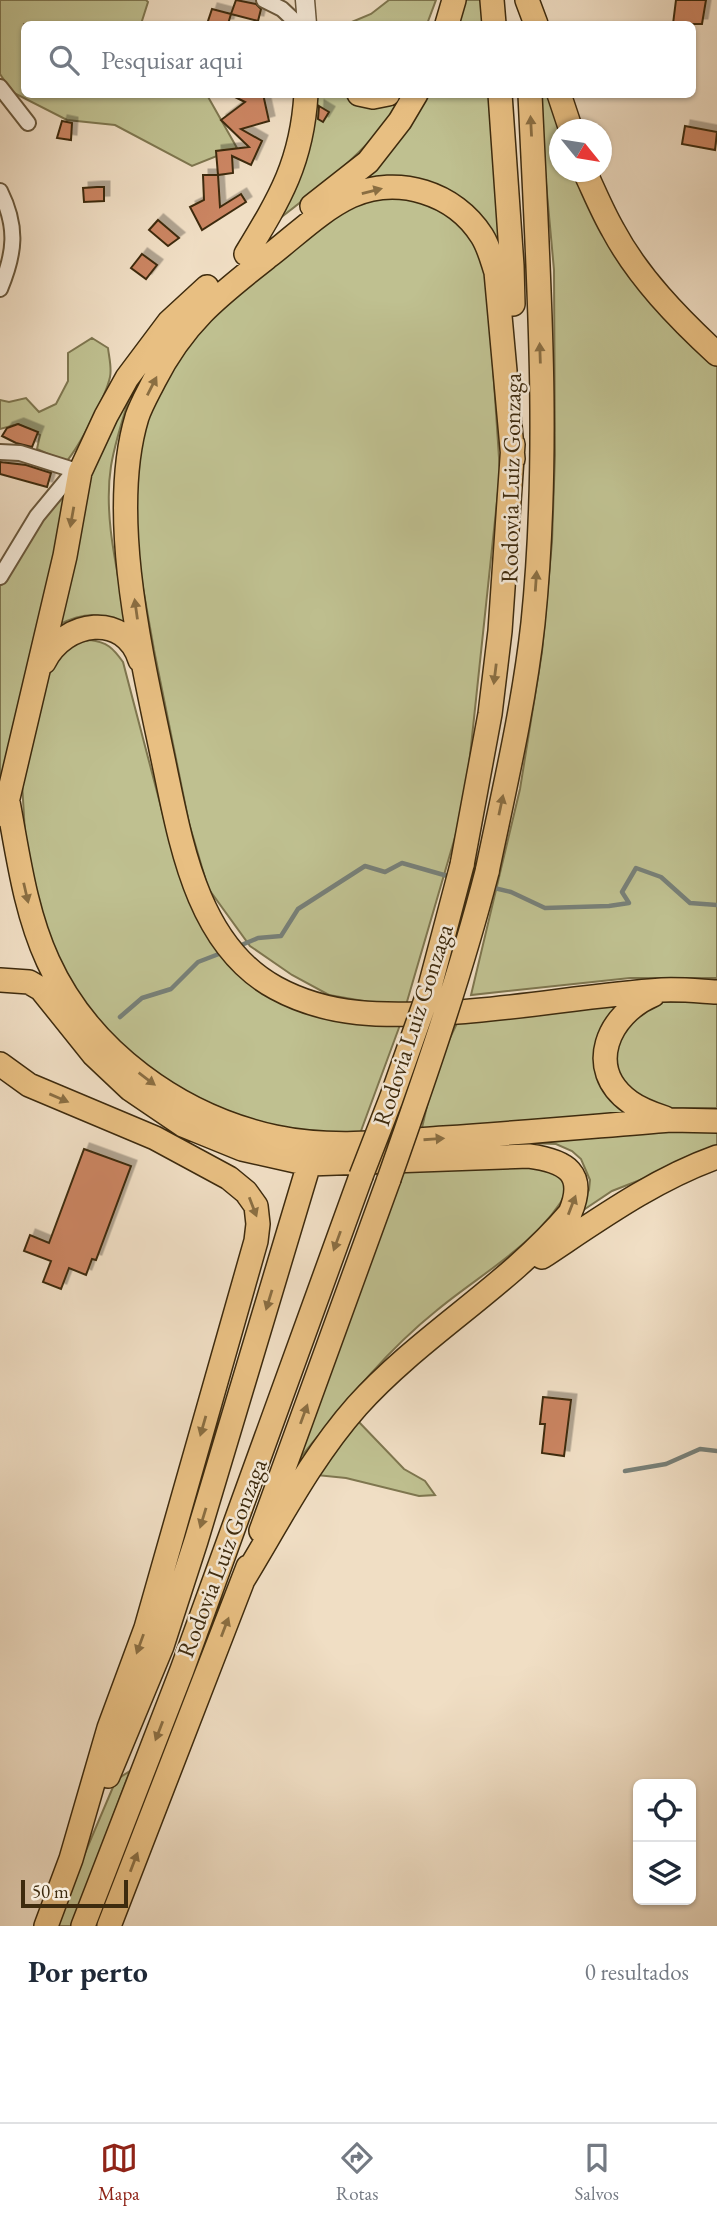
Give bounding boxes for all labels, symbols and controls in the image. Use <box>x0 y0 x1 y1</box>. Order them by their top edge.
search box <box>21 21 696 98</box>
icon: search <box>45 41 83 79</box>
text: Pesquisar aqui <box>101 43 243 77</box>
one-way arrow <box>526 115 537 137</box>
north arrow <box>549 119 612 182</box>
one-way arrow <box>361 185 383 196</box>
one-way arrow <box>534 342 546 364</box>
street label: Rodovia Luiz Gonzaga <box>493 372 528 584</box>
one-way arrow <box>146 376 157 396</box>
one-way arrow <box>66 506 77 528</box>
one-way arrow <box>531 569 542 591</box>
one-way arrow <box>130 598 141 620</box>
one-way arrow <box>489 663 500 685</box>
one-way arrow <box>496 794 507 816</box>
one-way arrow <box>21 882 32 904</box>
street label: Rodovia Luiz Gonzaga <box>365 920 460 1130</box>
one-way arrow <box>137 1072 155 1087</box>
one-way arrow <box>48 1093 69 1104</box>
one-way arrow <box>423 1133 445 1144</box>
one-way arrow <box>566 1194 577 1215</box>
one-way arrow <box>248 1197 259 1218</box>
one-way arrow <box>331 1230 342 1251</box>
one-way arrow <box>263 1290 273 1311</box>
one-way arrow <box>298 1404 309 1425</box>
one-way arrow <box>197 1415 208 1437</box>
street label: Rodovia Luiz Gonzaga <box>169 1454 274 1662</box>
one-way arrow <box>197 1508 207 1529</box>
one-way arrow <box>219 1617 230 1638</box>
one-way arrow <box>134 1634 145 1655</box>
one-way arrow <box>153 1720 164 1741</box>
map controls <box>633 1779 696 1905</box>
button: locate <box>633 1779 696 1842</box>
button: layers <box>633 1842 696 1905</box>
one-way arrow <box>128 1852 139 1873</box>
scale bar <box>21 1877 128 1909</box>
text: 50 m <box>32 1879 69 1904</box>
text: Por perto <box>28 1952 148 1991</box>
text: 0 resultados <box>585 1957 689 1987</box>
tab: Mapa <box>98 2139 139 2206</box>
tab: Rotas <box>336 2139 378 2206</box>
tab: Salvos <box>575 2139 619 2206</box>

